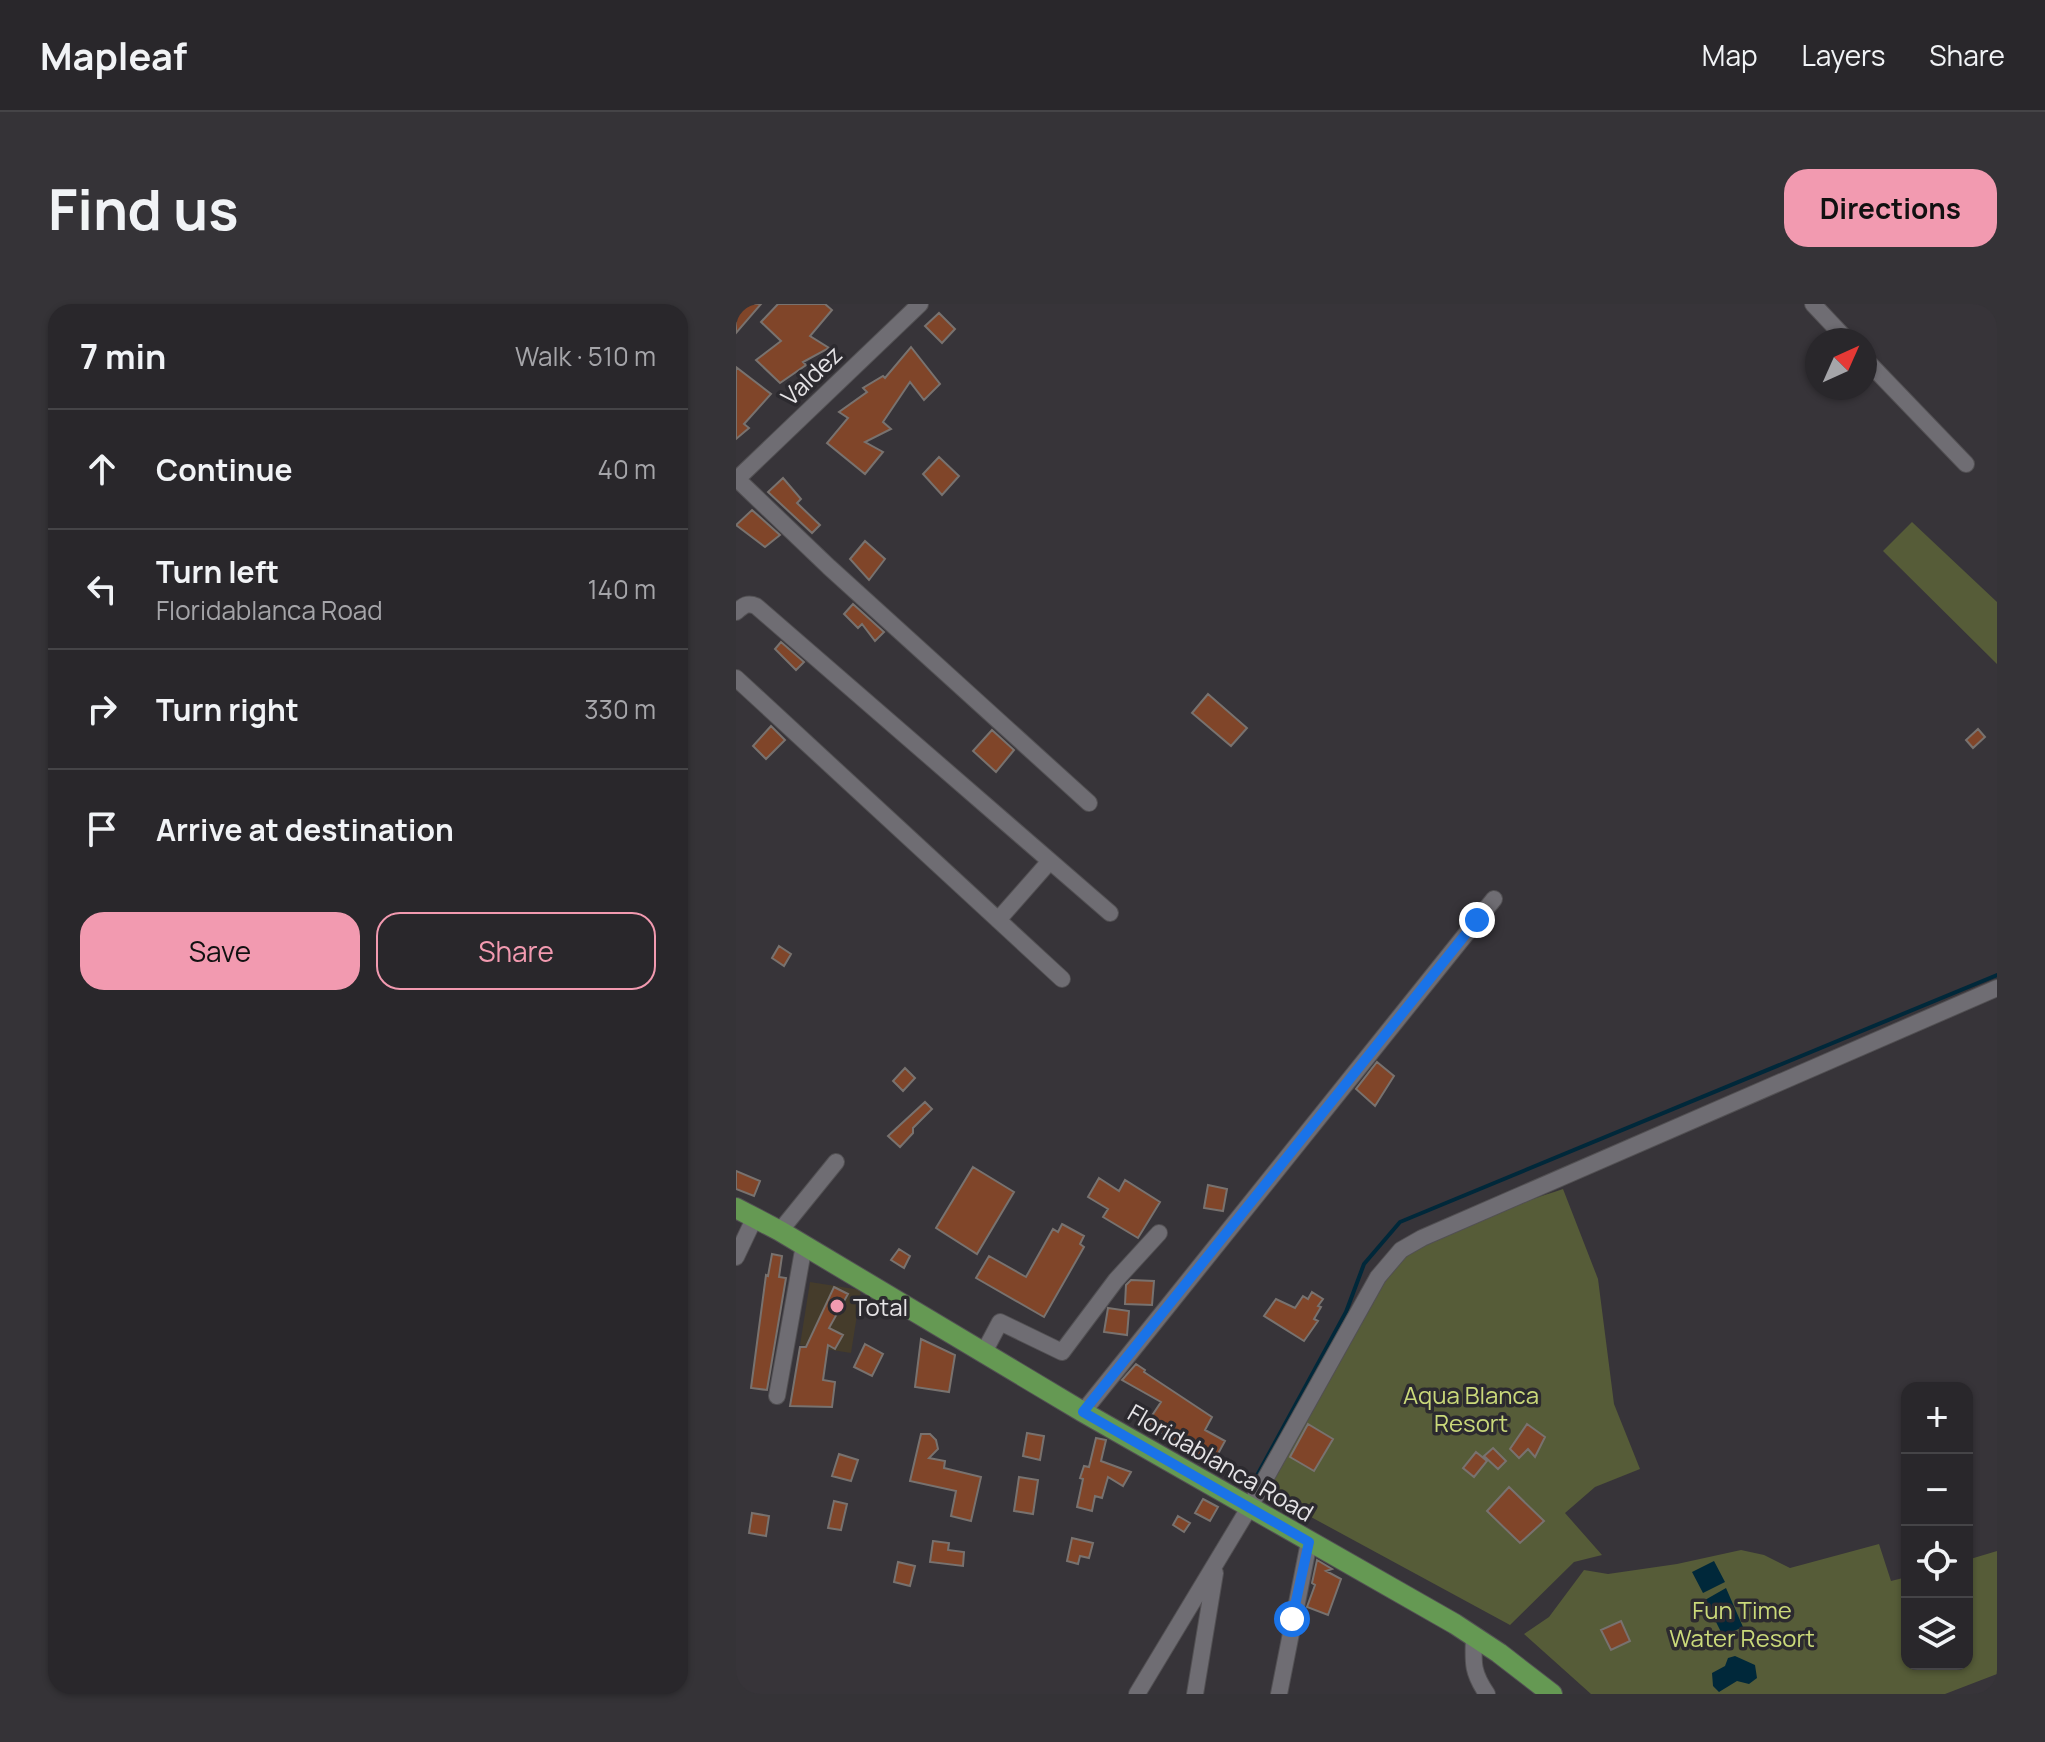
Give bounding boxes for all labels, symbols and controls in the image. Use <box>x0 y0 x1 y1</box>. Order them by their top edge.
text: Mapleaf <box>40 29 187 81</box>
text: Map <box>1702 36 1758 74</box>
text: Layers <box>1802 36 1885 74</box>
text: Share <box>1929 36 2005 74</box>
button: Directions <box>1784 169 1997 247</box>
text: Find us <box>48 170 239 247</box>
north arrow <box>1805 328 1877 400</box>
text: 7 min <box>80 333 166 379</box>
text: Walk · 510 m <box>515 338 656 374</box>
street label: Valdez <box>773 338 849 412</box>
icon: ahead <box>80 447 124 491</box>
text: Continue <box>156 449 292 490</box>
text: 40 m <box>598 451 656 487</box>
text: Turn left <box>156 551 279 592</box>
icon: left <box>80 567 124 611</box>
text: 140 m <box>587 571 656 607</box>
text: Floridablanca Road <box>156 592 383 628</box>
icon: right <box>80 687 124 731</box>
text: Turn right <box>156 689 299 730</box>
text: 330 m <box>584 691 656 727</box>
icon: arrive <box>80 807 124 851</box>
text: Arrive at destination <box>156 809 454 850</box>
route end <box>1459 902 1495 938</box>
button: Save <box>80 912 360 990</box>
button: Share <box>376 912 656 990</box>
place label: Total <box>853 1290 908 1323</box>
marker: Total <box>828 1297 846 1315</box>
park label: Aqua Blanca Resort <box>1403 1378 1539 1439</box>
map controls <box>1901 1382 1973 1670</box>
button: + <box>1901 1382 1973 1454</box>
street label: Floridablanca Road <box>1122 1395 1320 1529</box>
button: − <box>1901 1454 1973 1526</box>
button: locate <box>1901 1526 1973 1598</box>
park label: Fun Time Water Resort <box>1669 1593 1815 1654</box>
button: layers <box>1901 1598 1973 1670</box>
route start <box>1274 1601 1310 1637</box>

